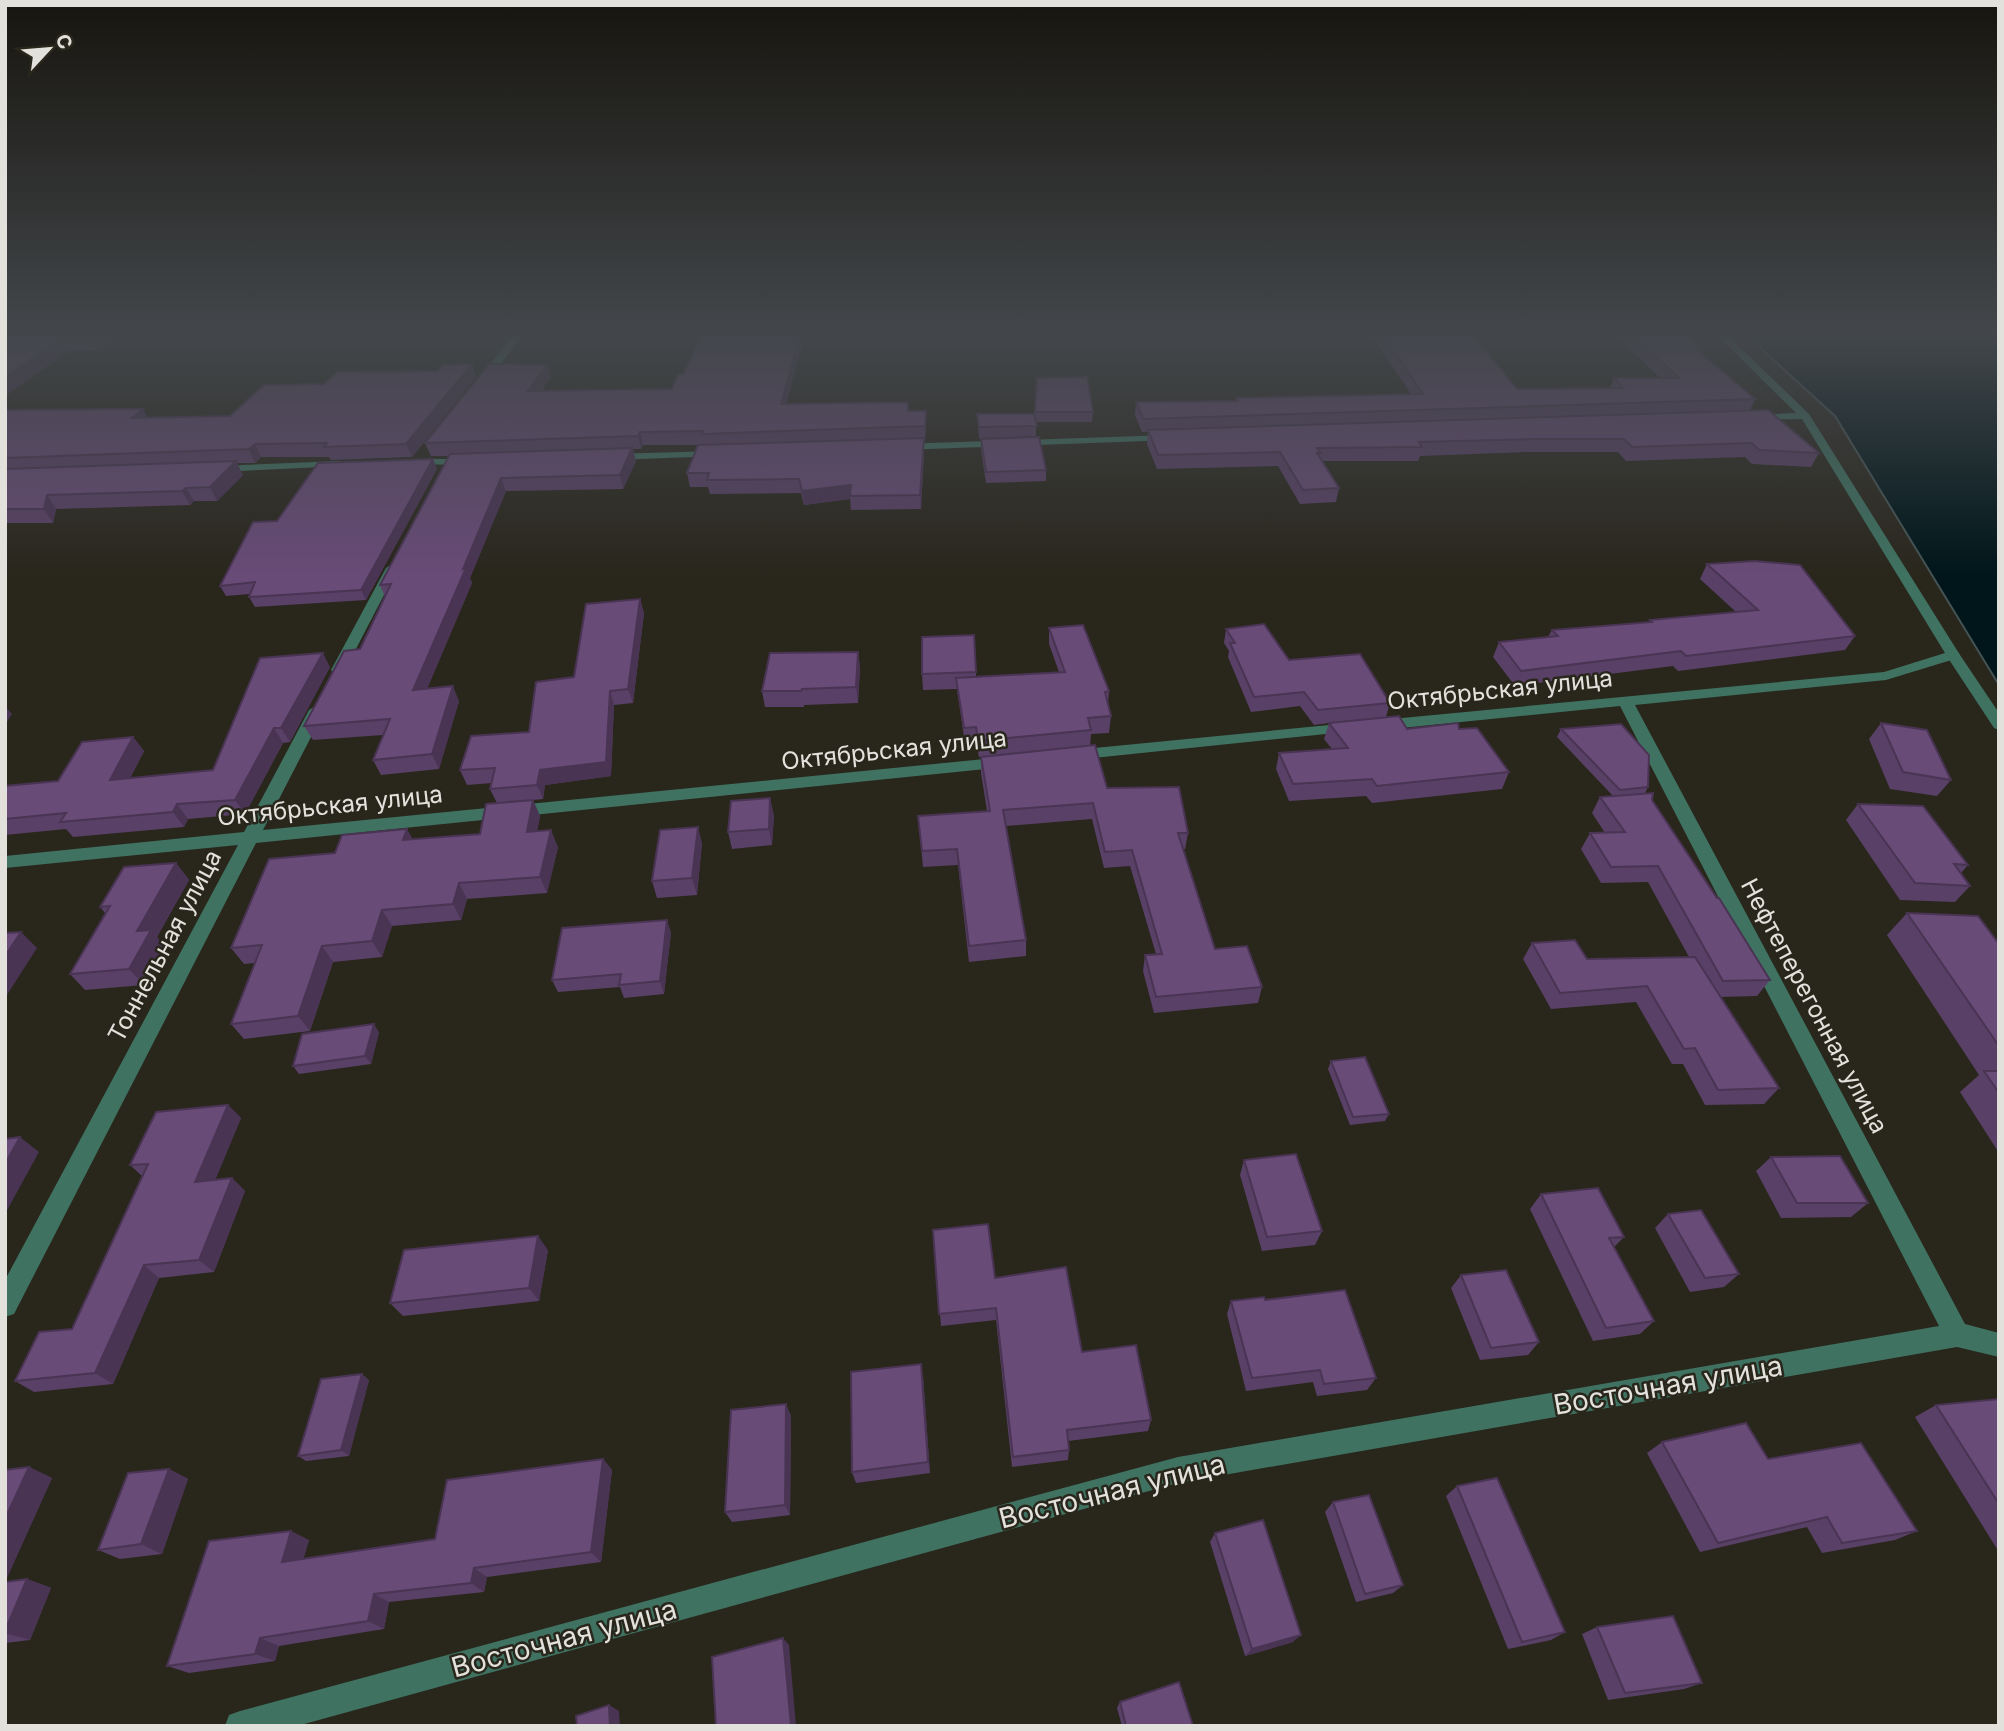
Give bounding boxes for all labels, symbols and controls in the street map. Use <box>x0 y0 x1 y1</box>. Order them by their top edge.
north arrow <box>14 14 84 84</box>
text: С <box>50 30 77 53</box>
street label: Октябрьская улица <box>1386 663 1614 716</box>
street label: Октябрьская улица <box>780 723 1008 776</box>
street label: Октябрьская улица <box>216 779 444 832</box>
street label: Тоннельная улица <box>102 845 227 1047</box>
street label: Нефтеперегонная улица <box>1735 873 1894 1138</box>
street label: Восточная улица <box>1551 1348 1785 1422</box>
street label: Восточная улица <box>995 1446 1229 1536</box>
street label: Восточная улица <box>447 1592 681 1684</box>

